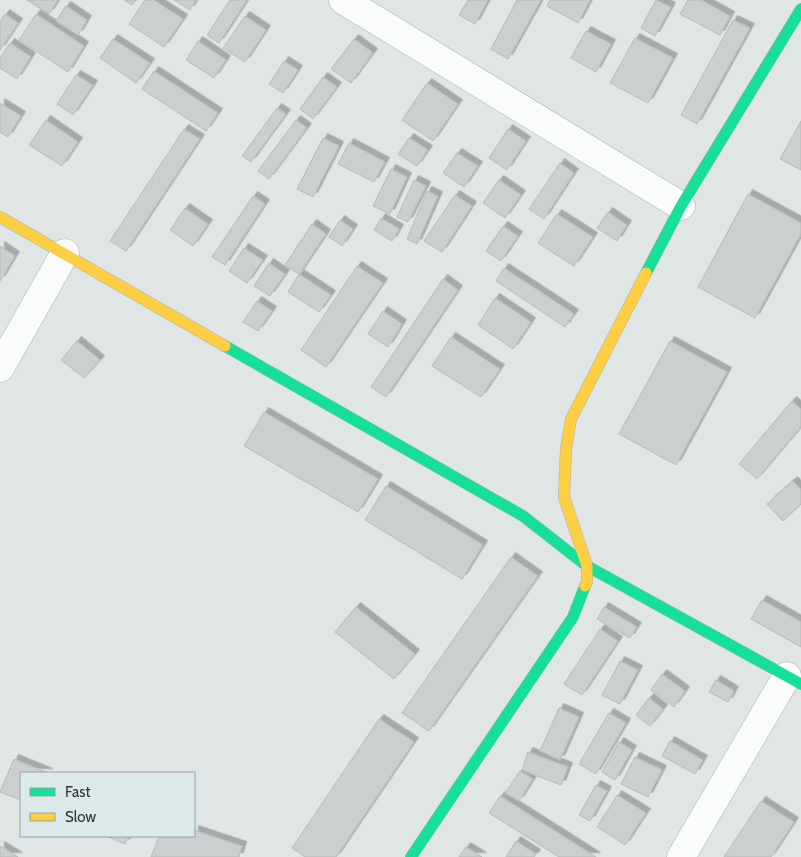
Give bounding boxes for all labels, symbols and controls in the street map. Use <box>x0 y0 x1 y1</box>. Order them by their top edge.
legend <box>20 772 195 837</box>
text: Fast <box>65 783 90 801</box>
text: Slow <box>65 808 96 826</box>

